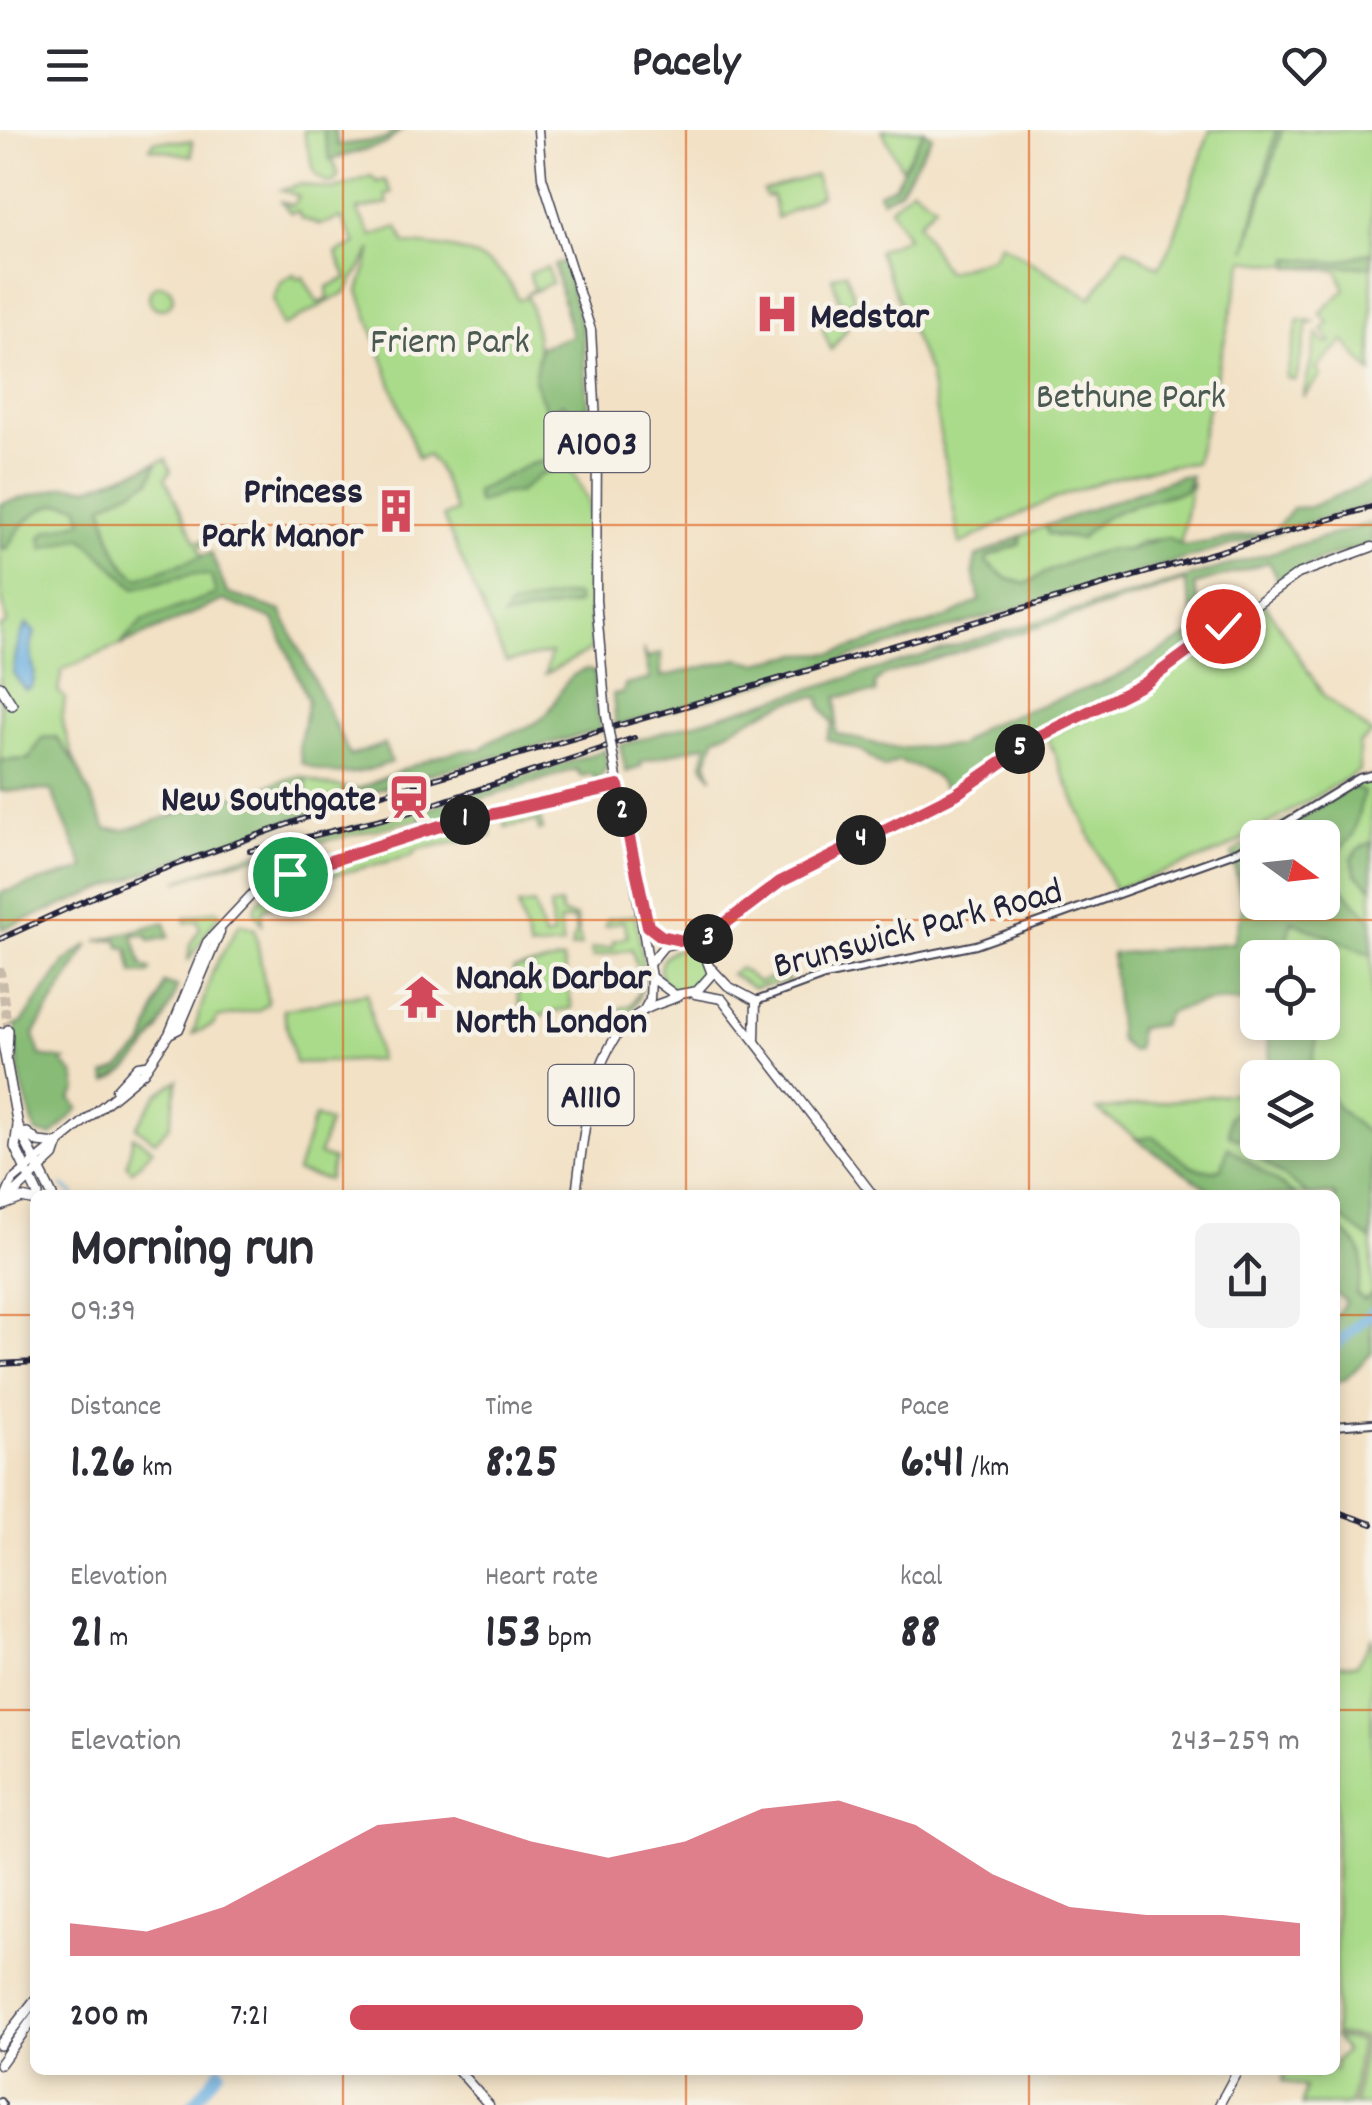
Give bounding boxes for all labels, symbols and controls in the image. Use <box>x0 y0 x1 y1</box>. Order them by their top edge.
text: Pacely <box>632 33 740 97</box>
icon: menu <box>40 38 95 93</box>
icon: heart <box>1277 38 1332 93</box>
hospital icon: Medstar <box>753 290 801 338</box>
place label: Medstar <box>810 292 930 347</box>
park label: Friern Park <box>370 317 530 372</box>
park label: Bethune Park <box>1036 372 1226 427</box>
road number: A1003 <box>544 412 650 472</box>
place label: Princess Park Manor <box>201 467 364 566</box>
building icon: Princess Park Manor <box>372 487 420 535</box>
pin <box>1181 584 1266 669</box>
icon: check <box>1196 599 1251 654</box>
pin: 5 <box>995 724 1045 774</box>
text: 5 <box>1014 729 1026 769</box>
station icon: New Southgate <box>385 773 433 821</box>
place label: New Southgate <box>161 775 376 830</box>
pin: 2 <box>597 787 647 837</box>
text: 2 <box>616 792 628 832</box>
pin: 1 <box>440 795 490 845</box>
text: 1 <box>462 800 468 840</box>
pin: 4 <box>836 815 886 865</box>
text: 4 <box>855 820 867 860</box>
north arrow <box>1240 820 1340 920</box>
map controls <box>1240 820 1340 1160</box>
pin <box>248 832 333 917</box>
icon: arrive <box>263 847 318 902</box>
street label: Brunswick Park Road <box>768 866 1069 996</box>
pin: 3 <box>683 914 733 964</box>
text: 3 <box>702 919 714 959</box>
button: locate <box>1240 940 1340 1040</box>
place label: Nanak Darbar North London <box>455 953 652 1052</box>
temple icon: Nanak Darbar North London <box>398 973 446 1021</box>
button: layers <box>1240 1060 1340 1160</box>
road number: A1110 <box>548 1065 634 1125</box>
text: Morning run <box>70 1213 314 1292</box>
button: share <box>1195 1223 1300 1328</box>
text: 09:39 <box>70 1290 136 1336</box>
text: Distance <box>70 1389 161 1429</box>
text: Time <box>485 1389 533 1429</box>
text: Pace <box>900 1389 949 1429</box>
text: 1.26 <box>70 1429 136 1501</box>
text: 8:25 <box>485 1429 558 1501</box>
text: 6:41 <box>900 1429 965 1501</box>
text: km <box>136 1450 173 1490</box>
text: /km <box>965 1450 1010 1490</box>
text: Elevation <box>70 1559 167 1599</box>
text: Heart rate <box>485 1559 598 1599</box>
text: kcal <box>900 1559 943 1599</box>
text: 21 <box>70 1599 103 1671</box>
text: 153 <box>485 1599 541 1671</box>
text: 88 <box>900 1599 940 1671</box>
text: m <box>103 1620 128 1660</box>
text: bpm <box>541 1620 592 1660</box>
text: Elevation <box>70 1720 181 1766</box>
text: 243–259 m <box>1170 1720 1300 1766</box>
text: 200 m <box>70 1995 148 2041</box>
text: 7:21 <box>230 1995 269 2041</box>

